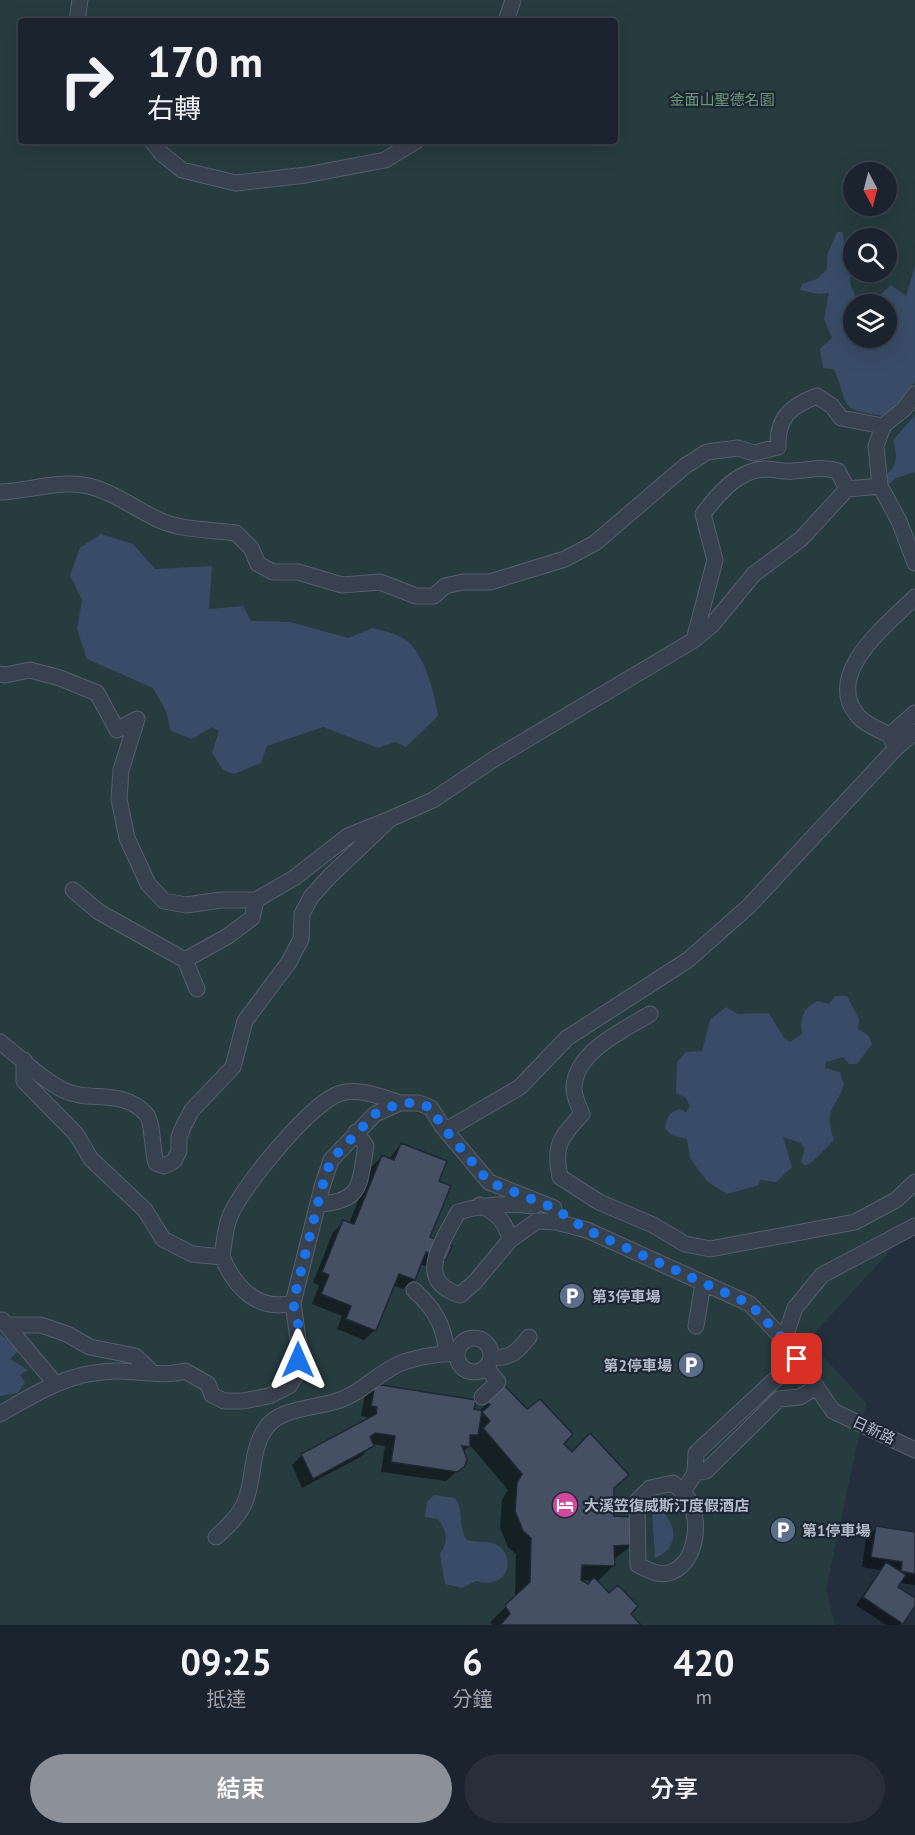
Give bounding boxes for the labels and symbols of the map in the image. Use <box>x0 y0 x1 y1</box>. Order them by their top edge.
park label: 金面山聖德名園 <box>669 90 775 109</box>
north arrow <box>843 162 897 216</box>
parking icon: 第3停車場 <box>557 1281 587 1311</box>
place label: 第3停車場 <box>592 1287 661 1306</box>
position arrow <box>266 1328 330 1392</box>
pin <box>771 1333 822 1384</box>
parking icon: 第2停車場 <box>676 1350 706 1380</box>
place label: 第2停車場 <box>603 1356 672 1375</box>
street label: 日新路 <box>850 1412 898 1448</box>
hotel icon: 大溪笠復威斯汀度假酒店 <box>550 1490 580 1520</box>
place label: 大溪笠復威斯汀度假酒店 <box>584 1496 749 1515</box>
parking icon: 第1停車場 <box>768 1515 798 1545</box>
place label: 第1停車場 <box>802 1521 871 1540</box>

